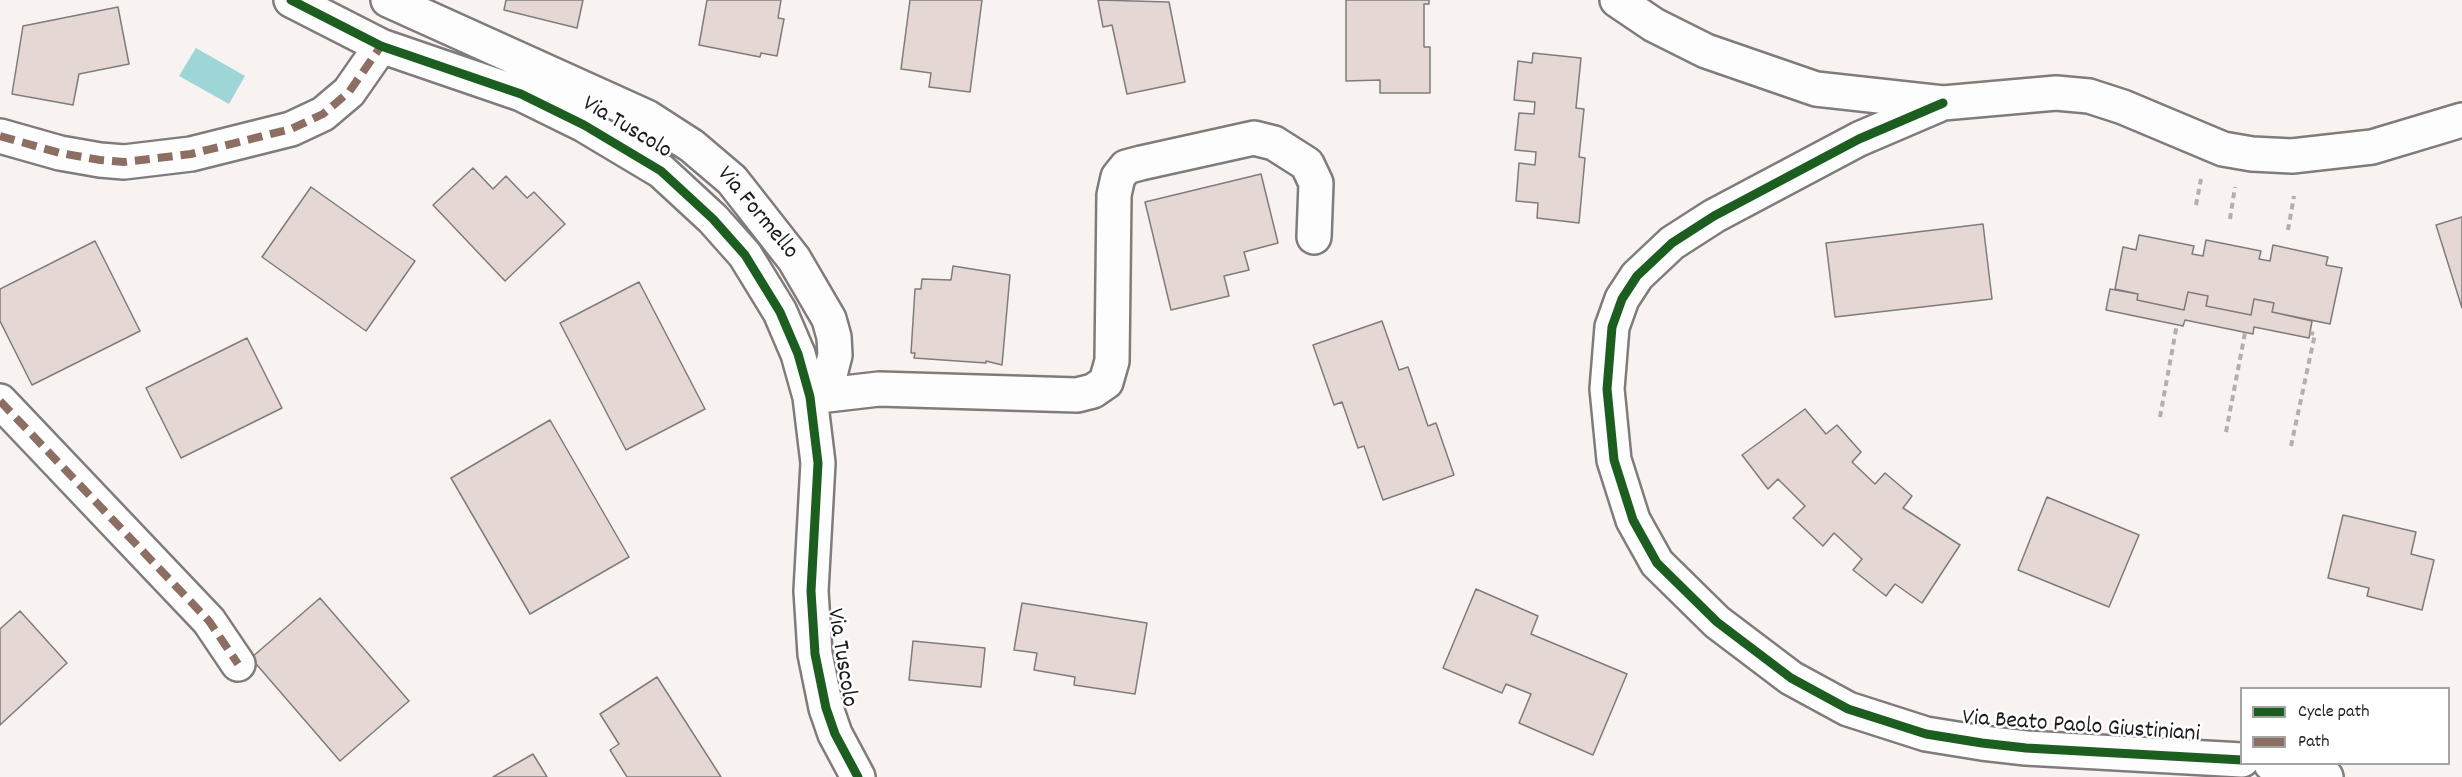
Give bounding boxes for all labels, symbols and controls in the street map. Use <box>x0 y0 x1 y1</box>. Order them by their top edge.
street label: Via Tuscolo <box>576 91 676 167</box>
street label: Via Formello <box>709 162 803 266</box>
street label: Via Tuscolo <box>818 607 862 709</box>
legend <box>2240 687 2450 765</box>
text: Cycle path <box>2298 700 2369 725</box>
street label: Via Beato Paolo Giustiniani <box>1961 705 2201 751</box>
text: Path <box>2298 730 2330 755</box>

